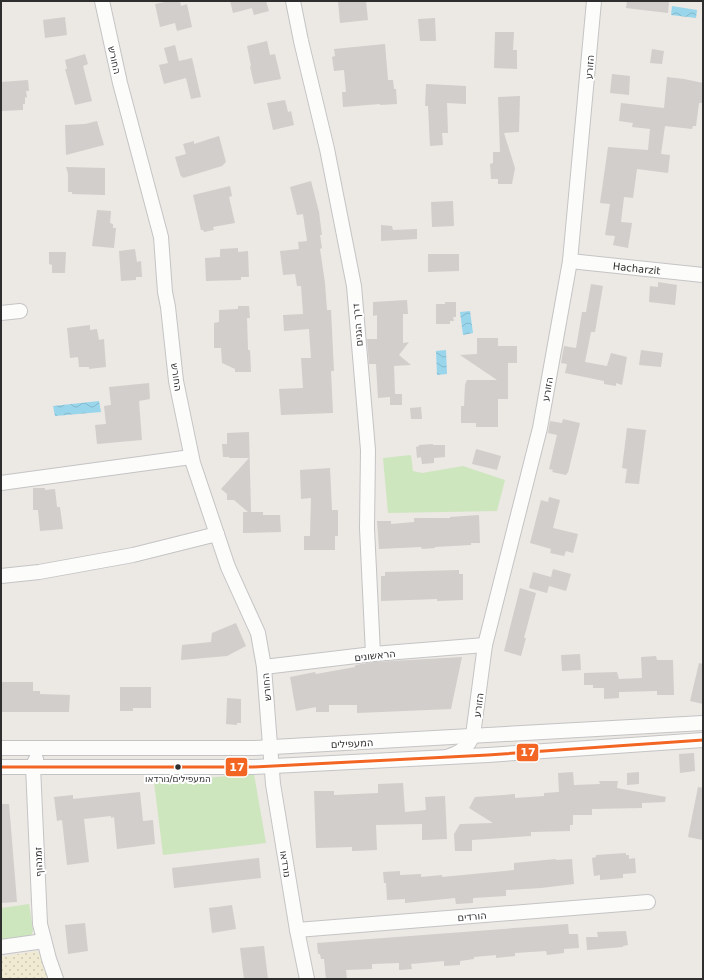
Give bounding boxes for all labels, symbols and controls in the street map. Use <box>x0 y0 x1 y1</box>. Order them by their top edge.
street label: החורש <box>106 45 123 75</box>
street label: הזורע <box>583 54 596 80</box>
street label: Hacharzit <box>612 261 661 276</box>
street label: דרך הגנים <box>350 302 365 347</box>
street label: החורש <box>169 362 184 392</box>
street label: הזורע <box>540 376 555 402</box>
street label: הראשונים <box>354 648 396 663</box>
street label: החורש <box>260 672 273 702</box>
street label: הזורע <box>471 692 486 718</box>
street label: המעפילים <box>330 737 374 750</box>
line badge: 17 <box>516 743 539 762</box>
text: 17 <box>520 746 536 759</box>
line badge: 17 <box>225 757 248 777</box>
text: 17 <box>229 761 245 774</box>
marker: המעפילים/נורדאו <box>173 762 183 772</box>
place label: המעפילים/נורדאו <box>145 774 211 784</box>
street label: זמנהוף <box>32 846 45 877</box>
street label: נורדאו <box>278 850 293 878</box>
street label: הורדים <box>457 910 487 923</box>

